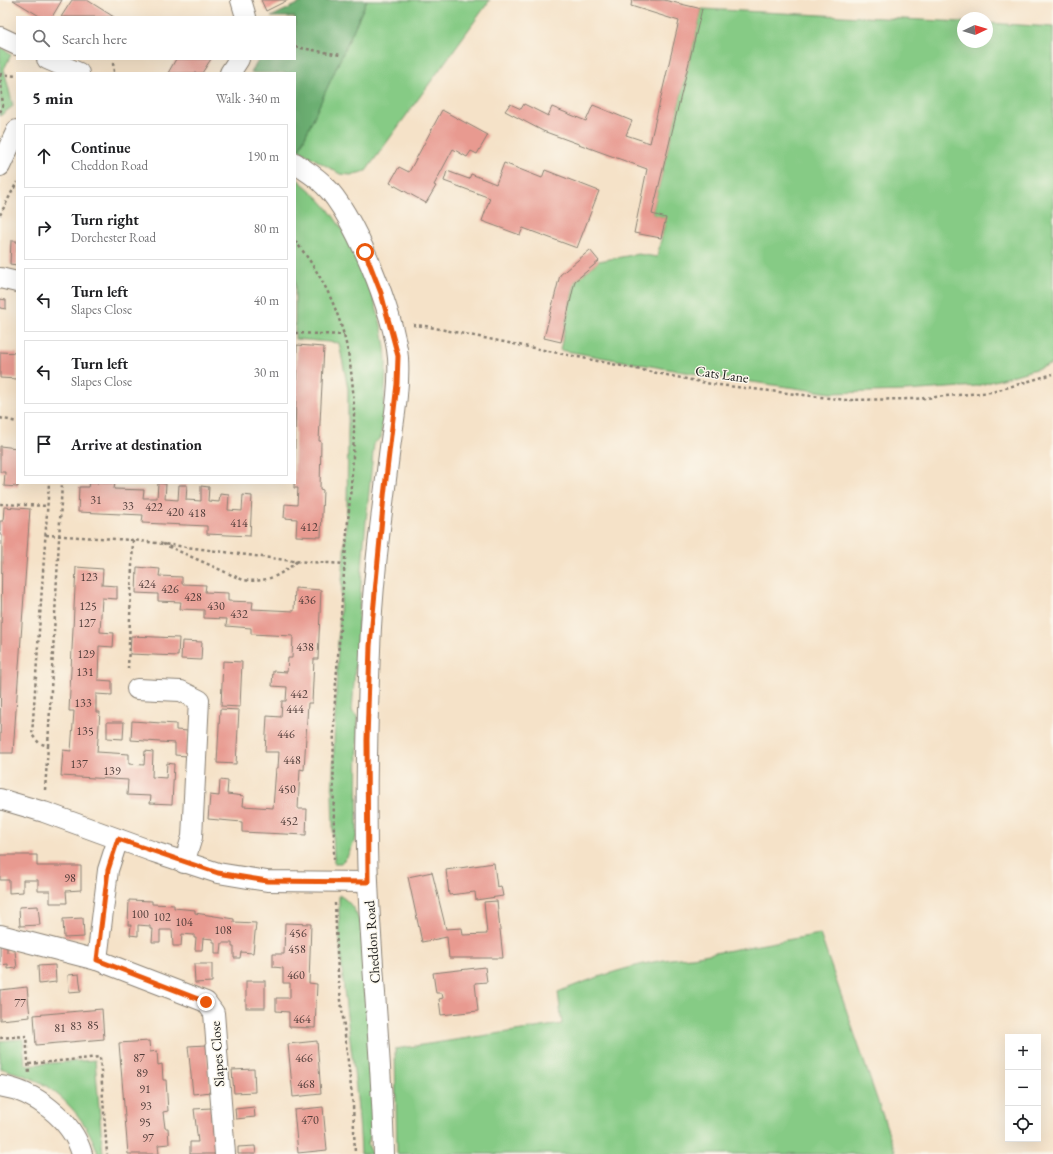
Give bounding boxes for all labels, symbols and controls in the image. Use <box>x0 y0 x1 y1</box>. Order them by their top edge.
north arrow <box>957 12 993 48</box>
search box <box>16 16 296 60</box>
icon: search <box>30 27 52 49</box>
text: Search here <box>62 29 127 48</box>
text: 5 min <box>32 87 73 109</box>
text: Walk · 340 m <box>216 90 280 107</box>
text: Continue <box>71 138 131 157</box>
icon: ahead <box>33 145 55 167</box>
text: 190 m <box>248 148 279 165</box>
text: Cheddon Road <box>71 157 148 174</box>
text: Turn right <box>71 210 139 229</box>
icon: right <box>33 217 55 239</box>
text: 80 m <box>254 220 279 237</box>
text: Dorchester Road <box>71 229 156 246</box>
route start <box>356 243 374 261</box>
text: Turn left <box>71 282 128 301</box>
icon: left <box>33 289 55 311</box>
text: 40 m <box>254 292 279 309</box>
text: Slapes Close <box>71 301 132 318</box>
text: Turn left <box>71 354 128 373</box>
icon: left <box>33 361 55 383</box>
street label: Cats Lane <box>694 361 750 387</box>
text: 30 m <box>254 364 279 381</box>
text: Slapes Close <box>71 373 132 390</box>
icon: arrive <box>33 433 55 455</box>
text: Arrive at destination <box>71 435 202 454</box>
house number: 31 <box>90 492 102 508</box>
house number: 33 <box>122 498 134 514</box>
house number: 422 <box>145 499 163 515</box>
house number: 420 <box>166 504 184 520</box>
house number: 418 <box>188 505 206 521</box>
house number: 414 <box>230 515 248 531</box>
house number: 412 <box>300 519 318 535</box>
house number: 123 <box>80 569 98 585</box>
house number: 424 <box>138 576 156 592</box>
house number: 426 <box>161 581 179 597</box>
house number: 428 <box>184 589 202 605</box>
house number: 436 <box>298 592 316 608</box>
house number: 125 <box>79 598 97 614</box>
house number: 430 <box>207 598 225 614</box>
house number: 432 <box>230 606 248 622</box>
house number: 127 <box>78 615 96 631</box>
house number: 438 <box>296 639 314 655</box>
house number: 129 <box>77 646 95 662</box>
house number: 131 <box>76 664 94 680</box>
house number: 442 <box>290 686 308 702</box>
house number: 133 <box>74 695 92 711</box>
house number: 444 <box>286 701 304 717</box>
house number: 135 <box>76 723 94 739</box>
house number: 446 <box>277 726 295 742</box>
house number: 448 <box>283 752 301 768</box>
house number: 137 <box>70 756 88 772</box>
house number: 139 <box>103 763 121 779</box>
house number: 450 <box>278 781 296 797</box>
house number: 452 <box>280 813 298 829</box>
house number: 98 <box>64 870 76 886</box>
street label: Cheddon Road <box>360 899 384 984</box>
house number: 100 <box>131 906 149 922</box>
house number: 102 <box>153 909 171 925</box>
house number: 104 <box>175 914 193 930</box>
house number: 108 <box>214 922 232 938</box>
house number: 456 <box>289 925 307 941</box>
house number: 458 <box>288 941 306 957</box>
house number: 460 <box>287 967 305 983</box>
route end <box>197 993 215 1011</box>
house number: 77 <box>14 995 26 1011</box>
house number: 464 <box>293 1011 311 1027</box>
house number: 85 <box>87 1017 99 1033</box>
house number: 83 <box>70 1018 82 1034</box>
house number: 81 <box>54 1020 66 1036</box>
street label: Slapes Close <box>206 1020 228 1087</box>
map controls <box>1005 1034 1041 1142</box>
button: + <box>1005 1034 1041 1070</box>
house number: 87 <box>133 1050 145 1066</box>
house number: 466 <box>295 1050 313 1066</box>
house number: 89 <box>136 1065 148 1081</box>
button: − <box>1005 1070 1041 1106</box>
house number: 468 <box>297 1076 315 1092</box>
house number: 91 <box>139 1081 151 1097</box>
house number: 93 <box>140 1098 152 1114</box>
button: locate <box>1005 1106 1041 1142</box>
house number: 470 <box>301 1112 319 1128</box>
house number: 95 <box>139 1114 151 1130</box>
house number: 97 <box>142 1130 154 1146</box>

